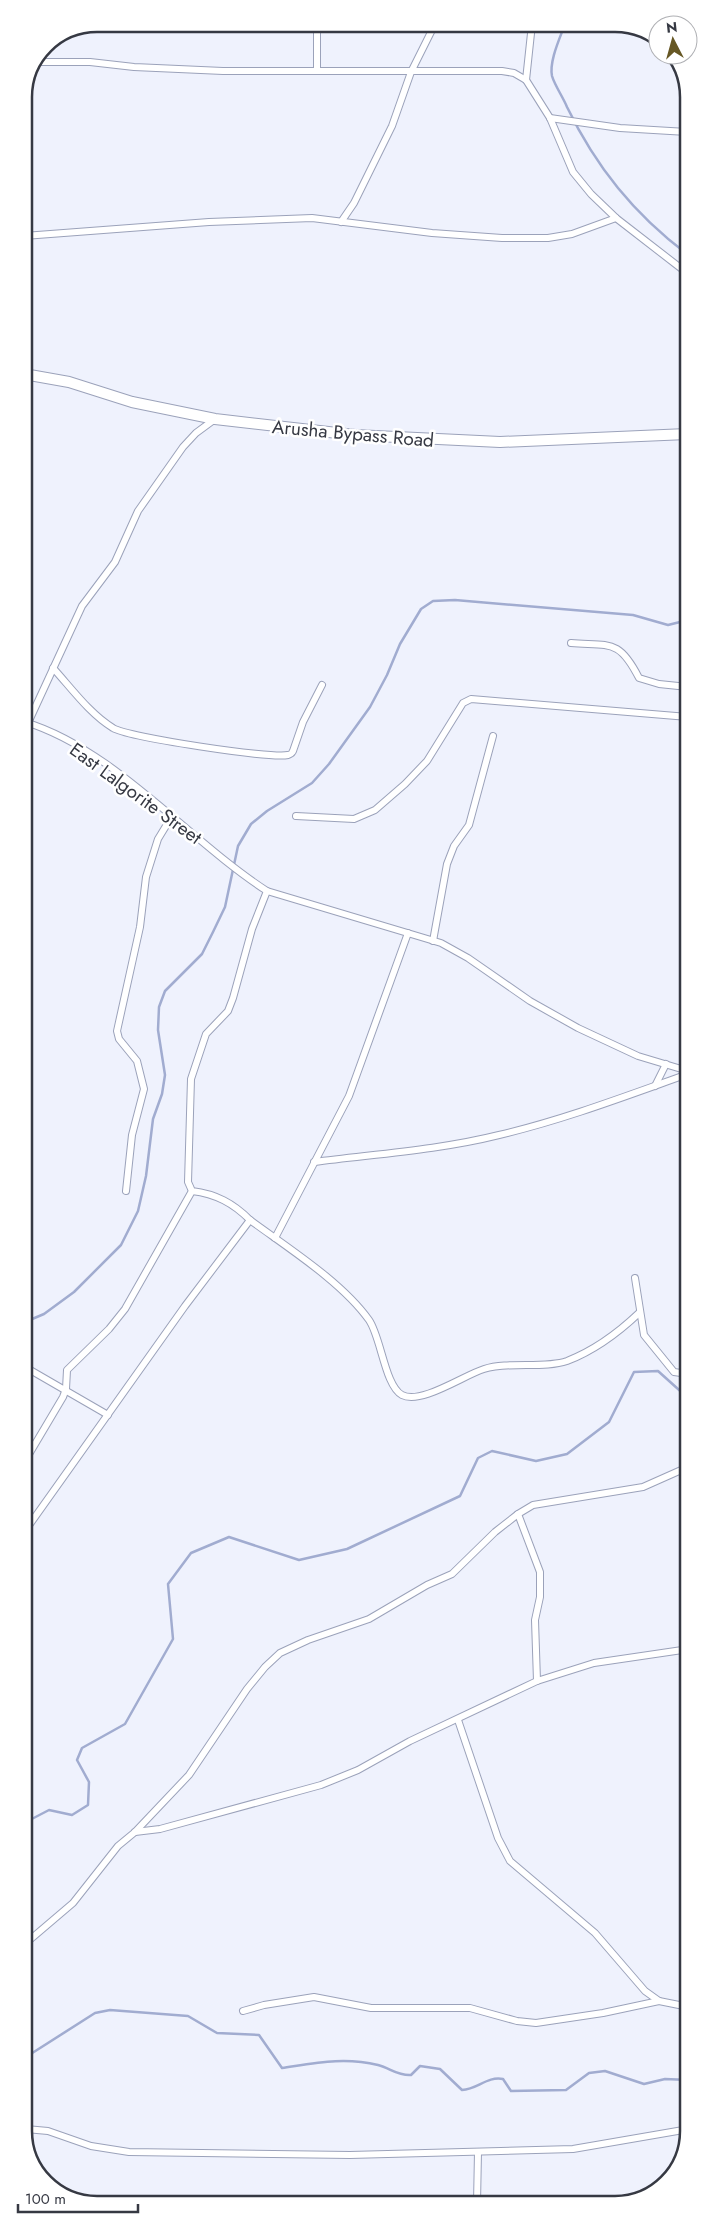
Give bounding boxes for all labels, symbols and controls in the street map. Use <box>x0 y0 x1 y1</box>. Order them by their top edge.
north arrow <box>648 15 698 65</box>
text: N <box>665 17 678 38</box>
street label: Arusha Bypass Road <box>271 413 435 454</box>
street label: East Lalgorite Street <box>64 736 208 851</box>
scale bar <box>18 2182 138 2214</box>
text: 100 m <box>25 2188 66 2210</box>

